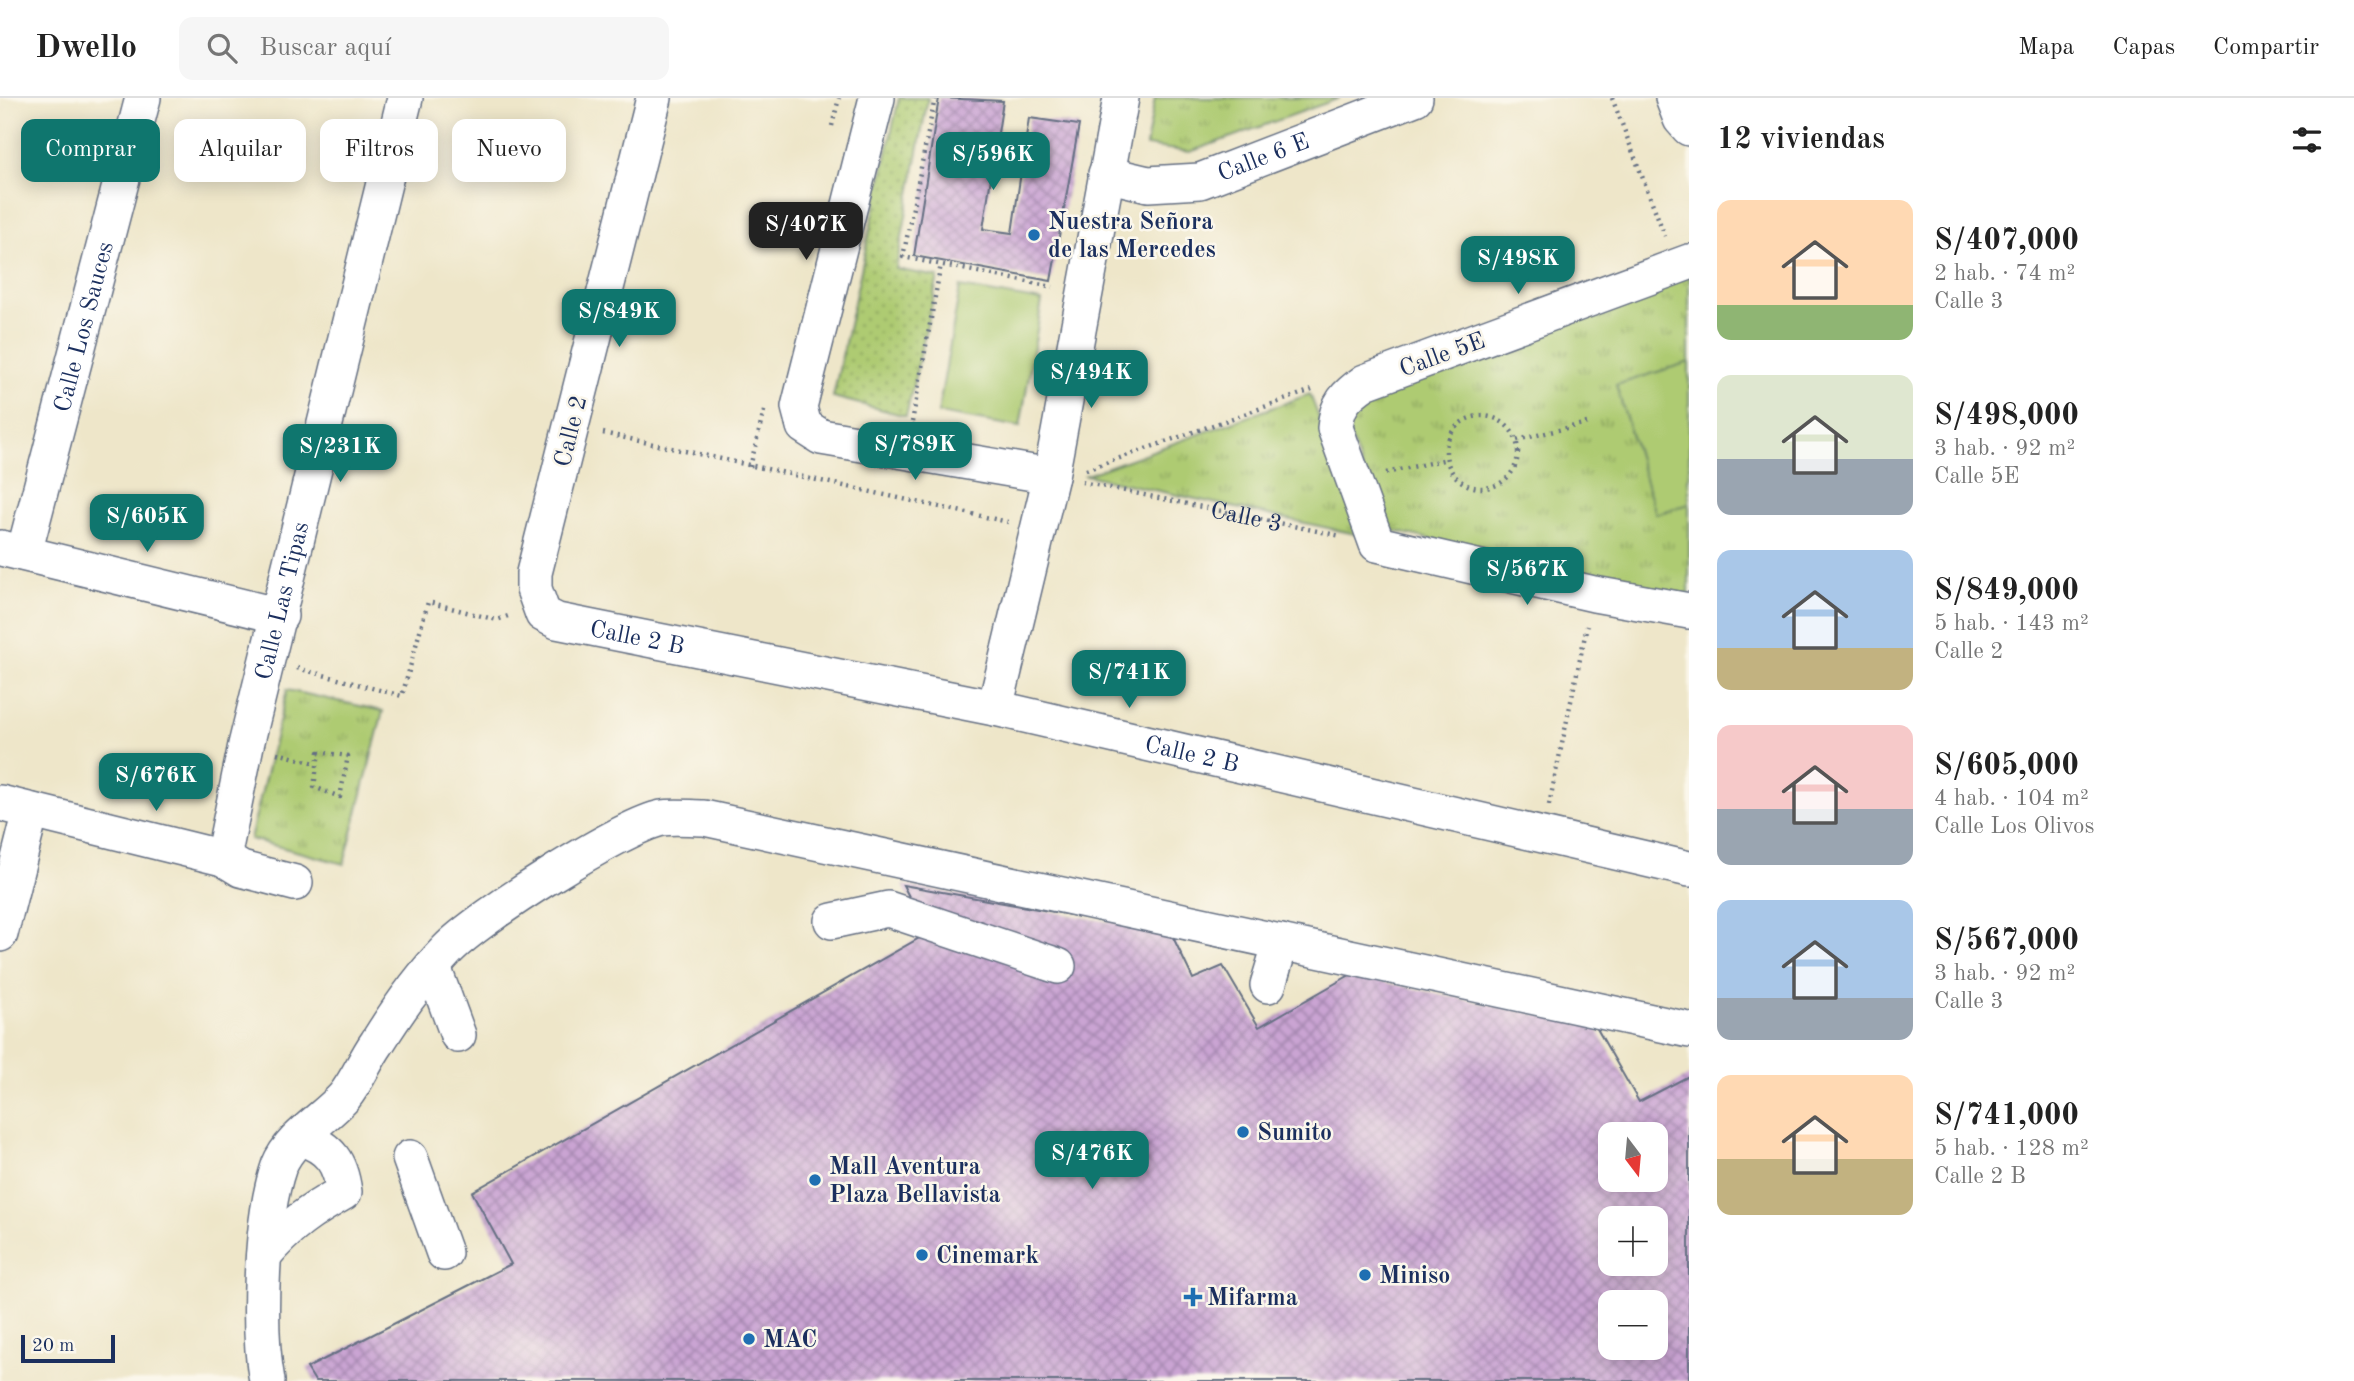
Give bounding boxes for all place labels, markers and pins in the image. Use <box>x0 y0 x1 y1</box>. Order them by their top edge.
pin: S/596K <box>936 132 1050 192</box>
pin: S/407K <box>749 202 863 262</box>
place label: Nuestra Señora de las Mercedes <box>1048 211 1216 263</box>
marker: Nuestra Señora de las Mercedes <box>1026 227 1042 243</box>
pin: S/498K <box>1461 236 1575 296</box>
pin: S/849K <box>562 289 676 349</box>
pin: S/494K <box>1034 350 1148 410</box>
pin: S/789K <box>858 422 972 482</box>
pin: S/231K <box>283 424 397 484</box>
pin: S/605K <box>90 494 204 554</box>
pin: S/567K <box>1470 547 1584 607</box>
pin: S/741K <box>1072 650 1186 710</box>
pin: S/676K <box>99 754 213 813</box>
place label: Sumito <box>1257 1122 1332 1146</box>
marker: Sumito <box>1235 1124 1251 1140</box>
pin: S/476K <box>1035 1132 1149 1191</box>
place label: Mall Aventura Plaza Bellavista <box>829 1156 1001 1208</box>
marker: Mall Aventura Plaza Bellavista <box>807 1172 823 1188</box>
place label: Cinemark <box>936 1245 1039 1269</box>
marker: Cinemark <box>914 1247 930 1263</box>
place label: Miniso <box>1379 1265 1450 1289</box>
marker: Miniso <box>1357 1267 1373 1283</box>
place label: Mifarma <box>1207 1287 1298 1311</box>
marker: Mifarma <box>1185 1289 1201 1305</box>
place label: MAC <box>763 1329 817 1353</box>
marker: MAC <box>741 1331 757 1347</box>

